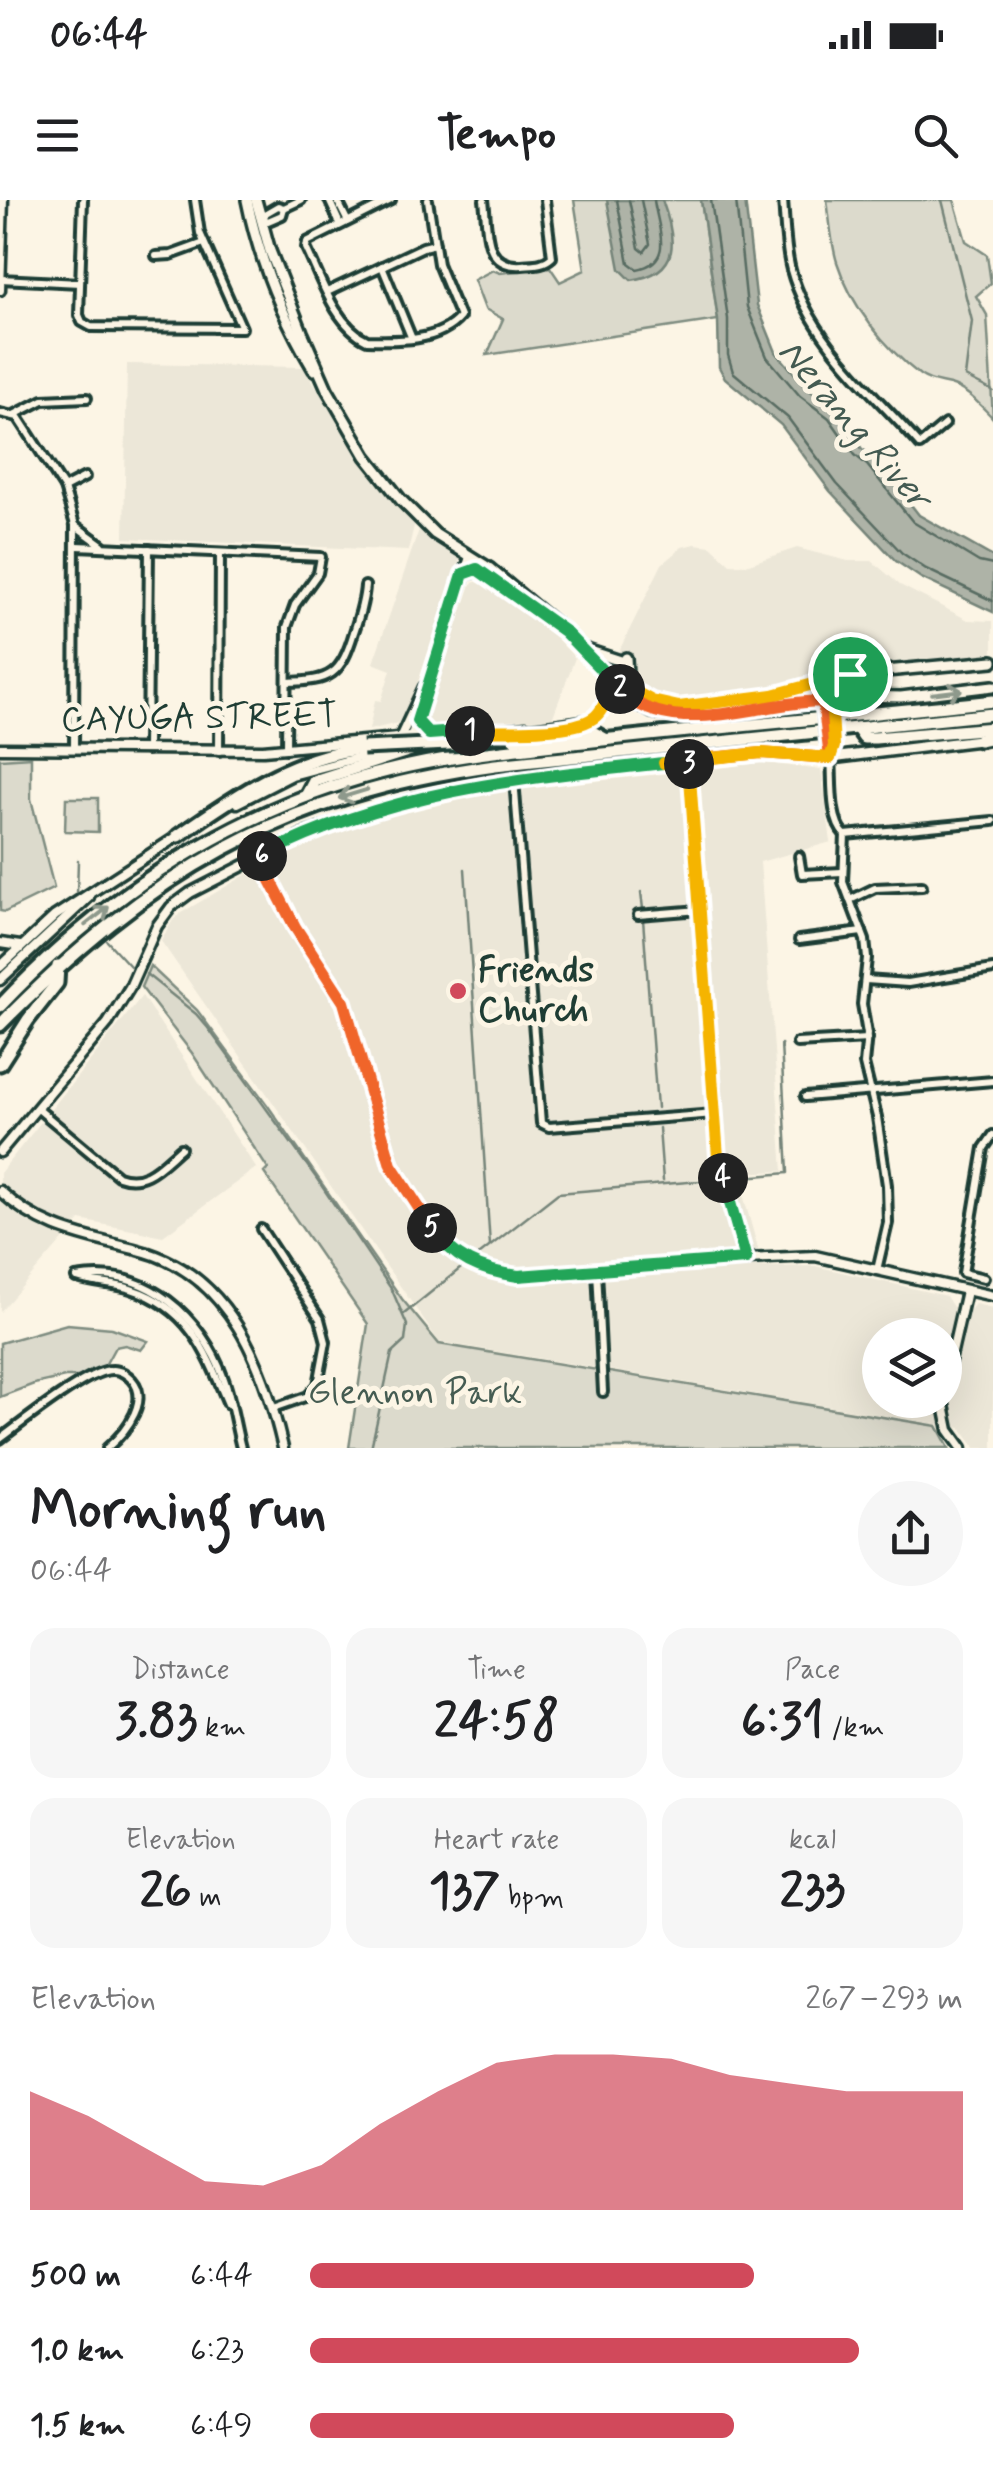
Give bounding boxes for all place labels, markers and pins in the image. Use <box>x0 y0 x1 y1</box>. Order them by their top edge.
pin <box>808 632 893 717</box>
pin: 2 <box>595 664 645 714</box>
pin: 1 <box>445 706 495 756</box>
pin: 3 <box>664 739 714 789</box>
pin: 6 <box>237 831 287 881</box>
place label: Friends Church <box>478 948 594 1034</box>
marker: Friends Church <box>447 980 469 1002</box>
pin: 4 <box>698 1153 748 1203</box>
pin: 5 <box>407 1203 457 1253</box>

